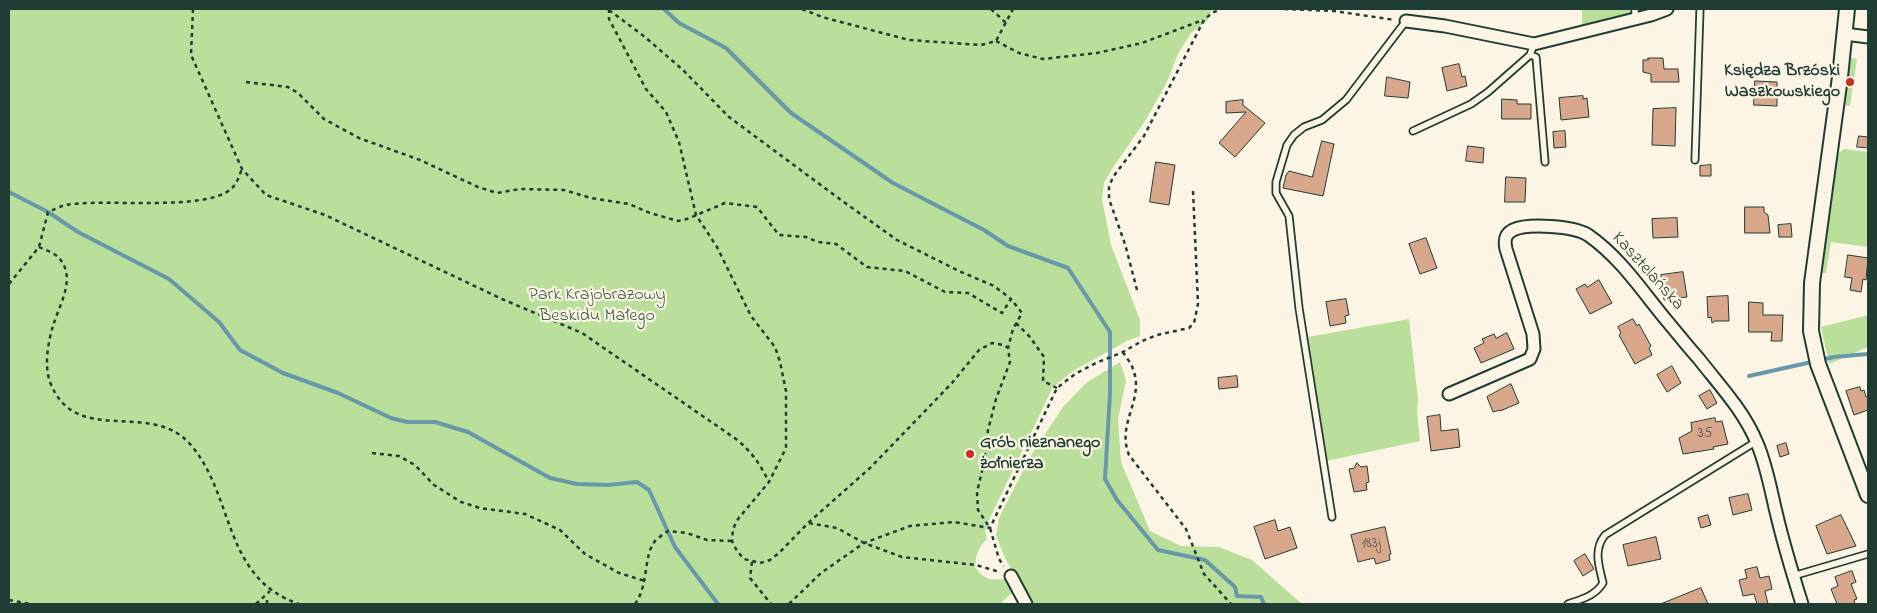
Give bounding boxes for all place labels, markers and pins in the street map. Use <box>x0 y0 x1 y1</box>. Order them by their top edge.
place label: Księdza Brzóski Waszkowskiego <box>1724 61 1840 104</box>
marker: Księdza Brzóski Waszkowskiego <box>1844 76 1856 88</box>
place label: Grób nieznanego żołnierza <box>980 433 1100 476</box>
marker: Grób nieznanego żołnierza <box>964 448 976 460</box>

